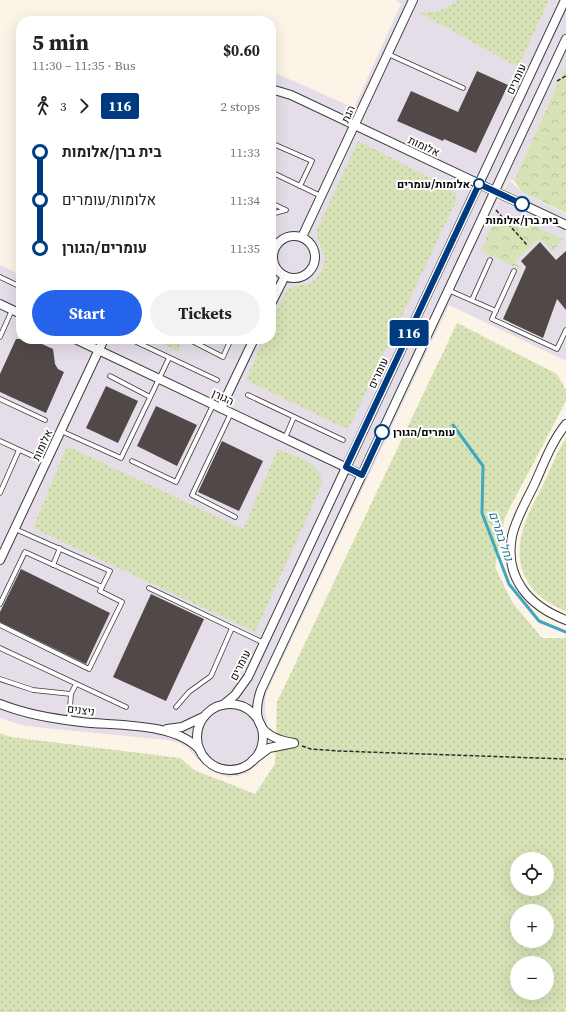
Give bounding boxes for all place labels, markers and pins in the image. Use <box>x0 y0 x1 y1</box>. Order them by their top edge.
place label: אלומות/עומרים <box>397 177 470 192</box>
marker: אלומות/עומרים <box>473 178 485 190</box>
marker: בית ברן/אלומות <box>514 196 530 212</box>
place label: בית ברן/אלומות <box>486 213 559 228</box>
marker: עומרים/הגורן <box>374 424 390 440</box>
place label: עומרים/הגורן <box>393 425 455 440</box>

